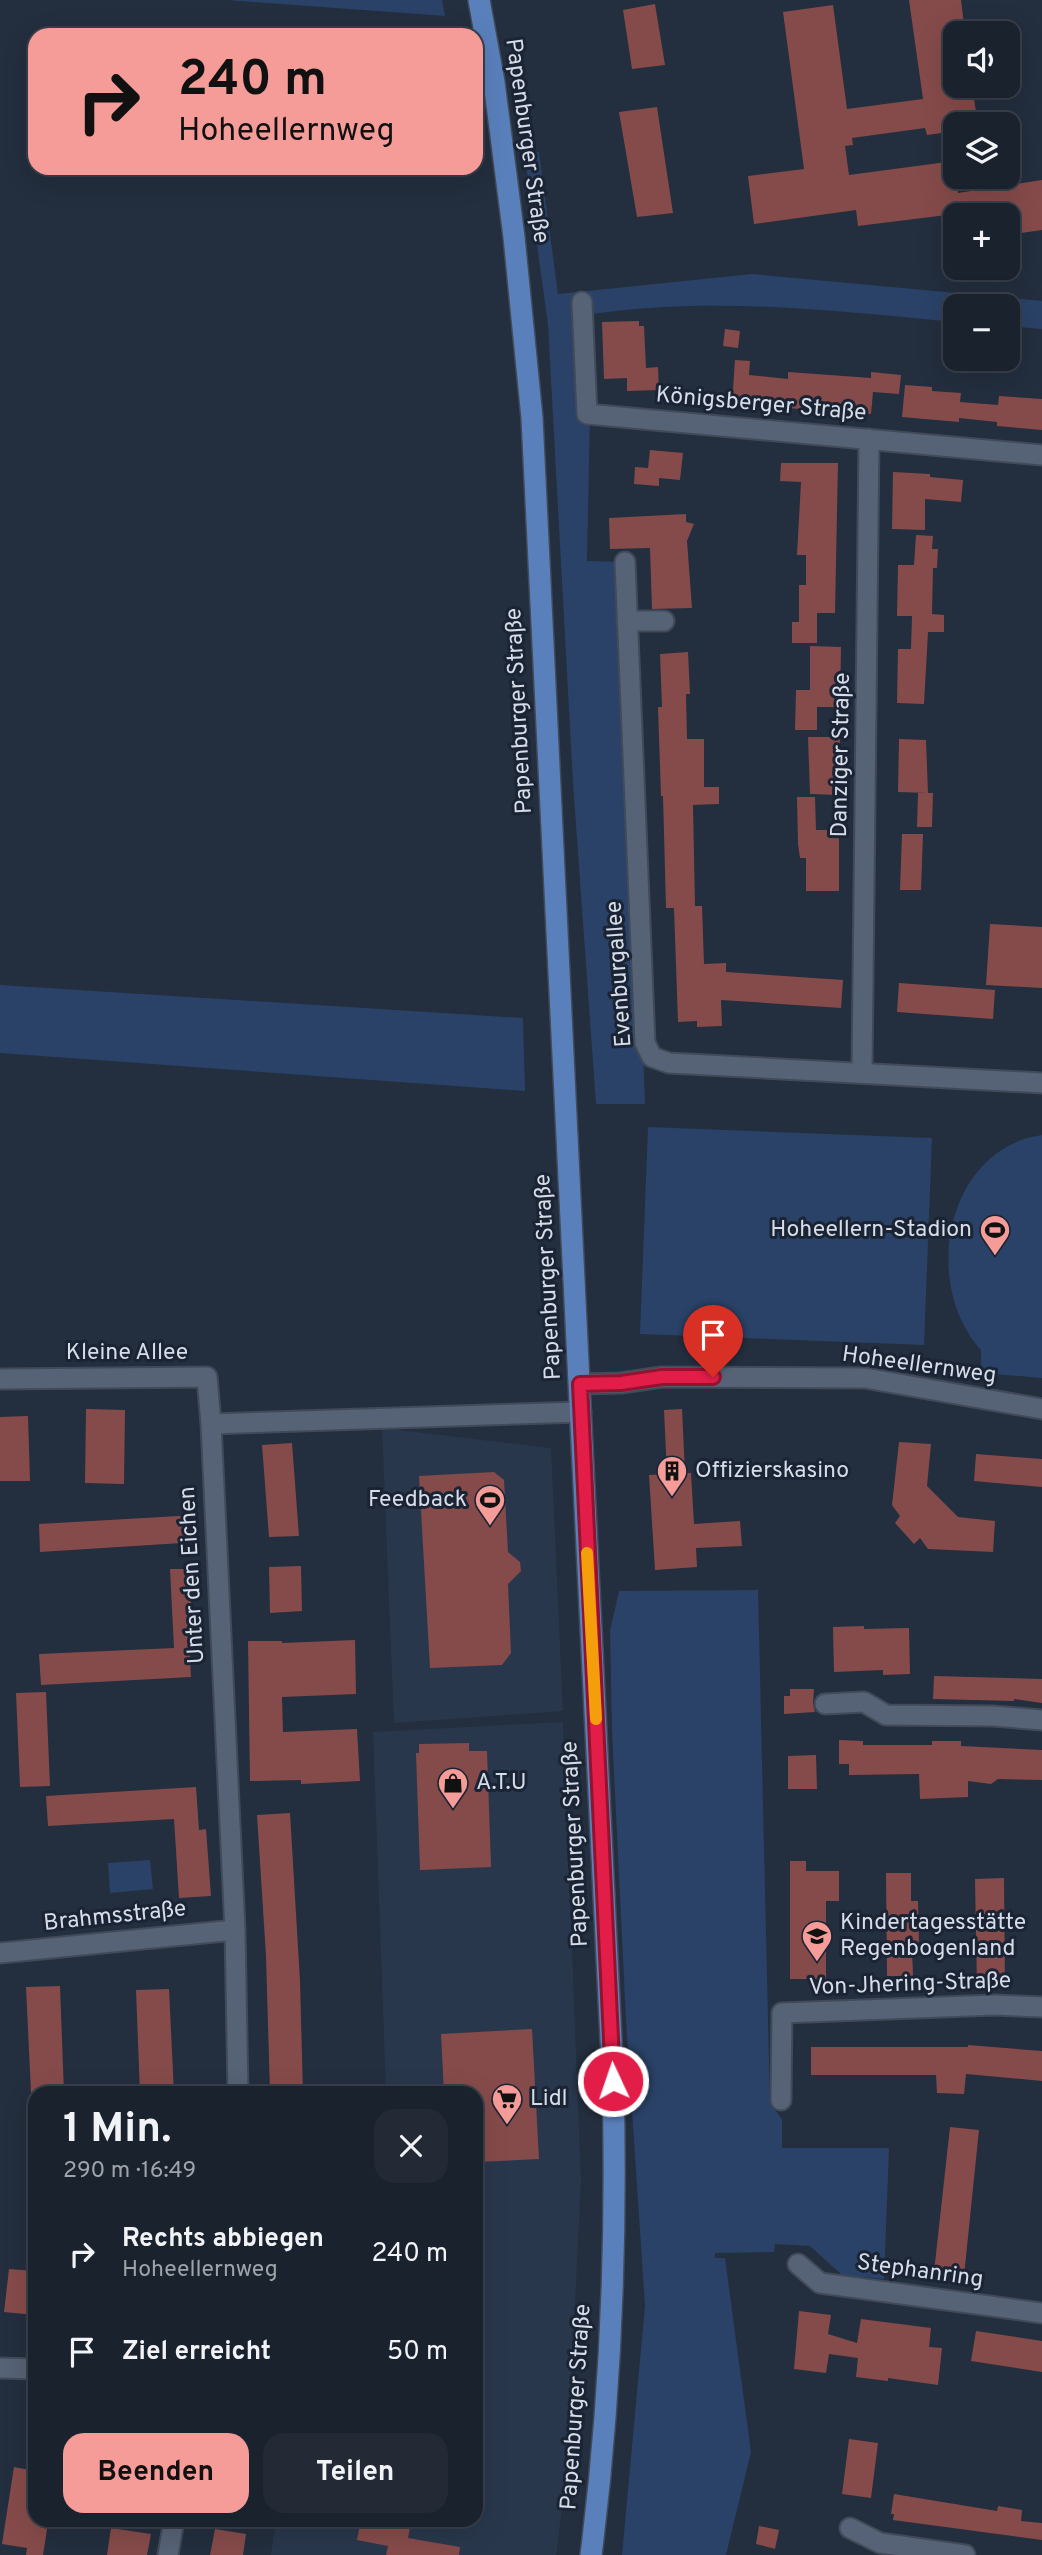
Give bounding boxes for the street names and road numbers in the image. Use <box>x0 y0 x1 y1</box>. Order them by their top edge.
street label: Papenburger Straße <box>497 37 555 245</box>
street label: Königsberger Straße <box>655 381 867 429</box>
street label: Papenburger Straße <box>500 607 540 815</box>
street label: Danziger Straße <box>826 672 858 838</box>
street label: Evenburgallee <box>600 900 640 1048</box>
street label: Papenburger Straße <box>529 1173 569 1381</box>
street label: Kleine Allee <box>66 1339 188 1368</box>
street label: Hoheellernweg <box>840 1341 998 1391</box>
street label: Unter den Eichen <box>174 1485 212 1665</box>
street label: Papenburger Straße <box>556 1740 596 1948</box>
street label: Brahmsstraße <box>42 1895 188 1939</box>
street label: Von-Jhering-Straße <box>808 1967 1012 2003</box>
street label: Stephanring <box>855 2249 985 2295</box>
street label: Papenburger Straße <box>555 2303 599 2511</box>

